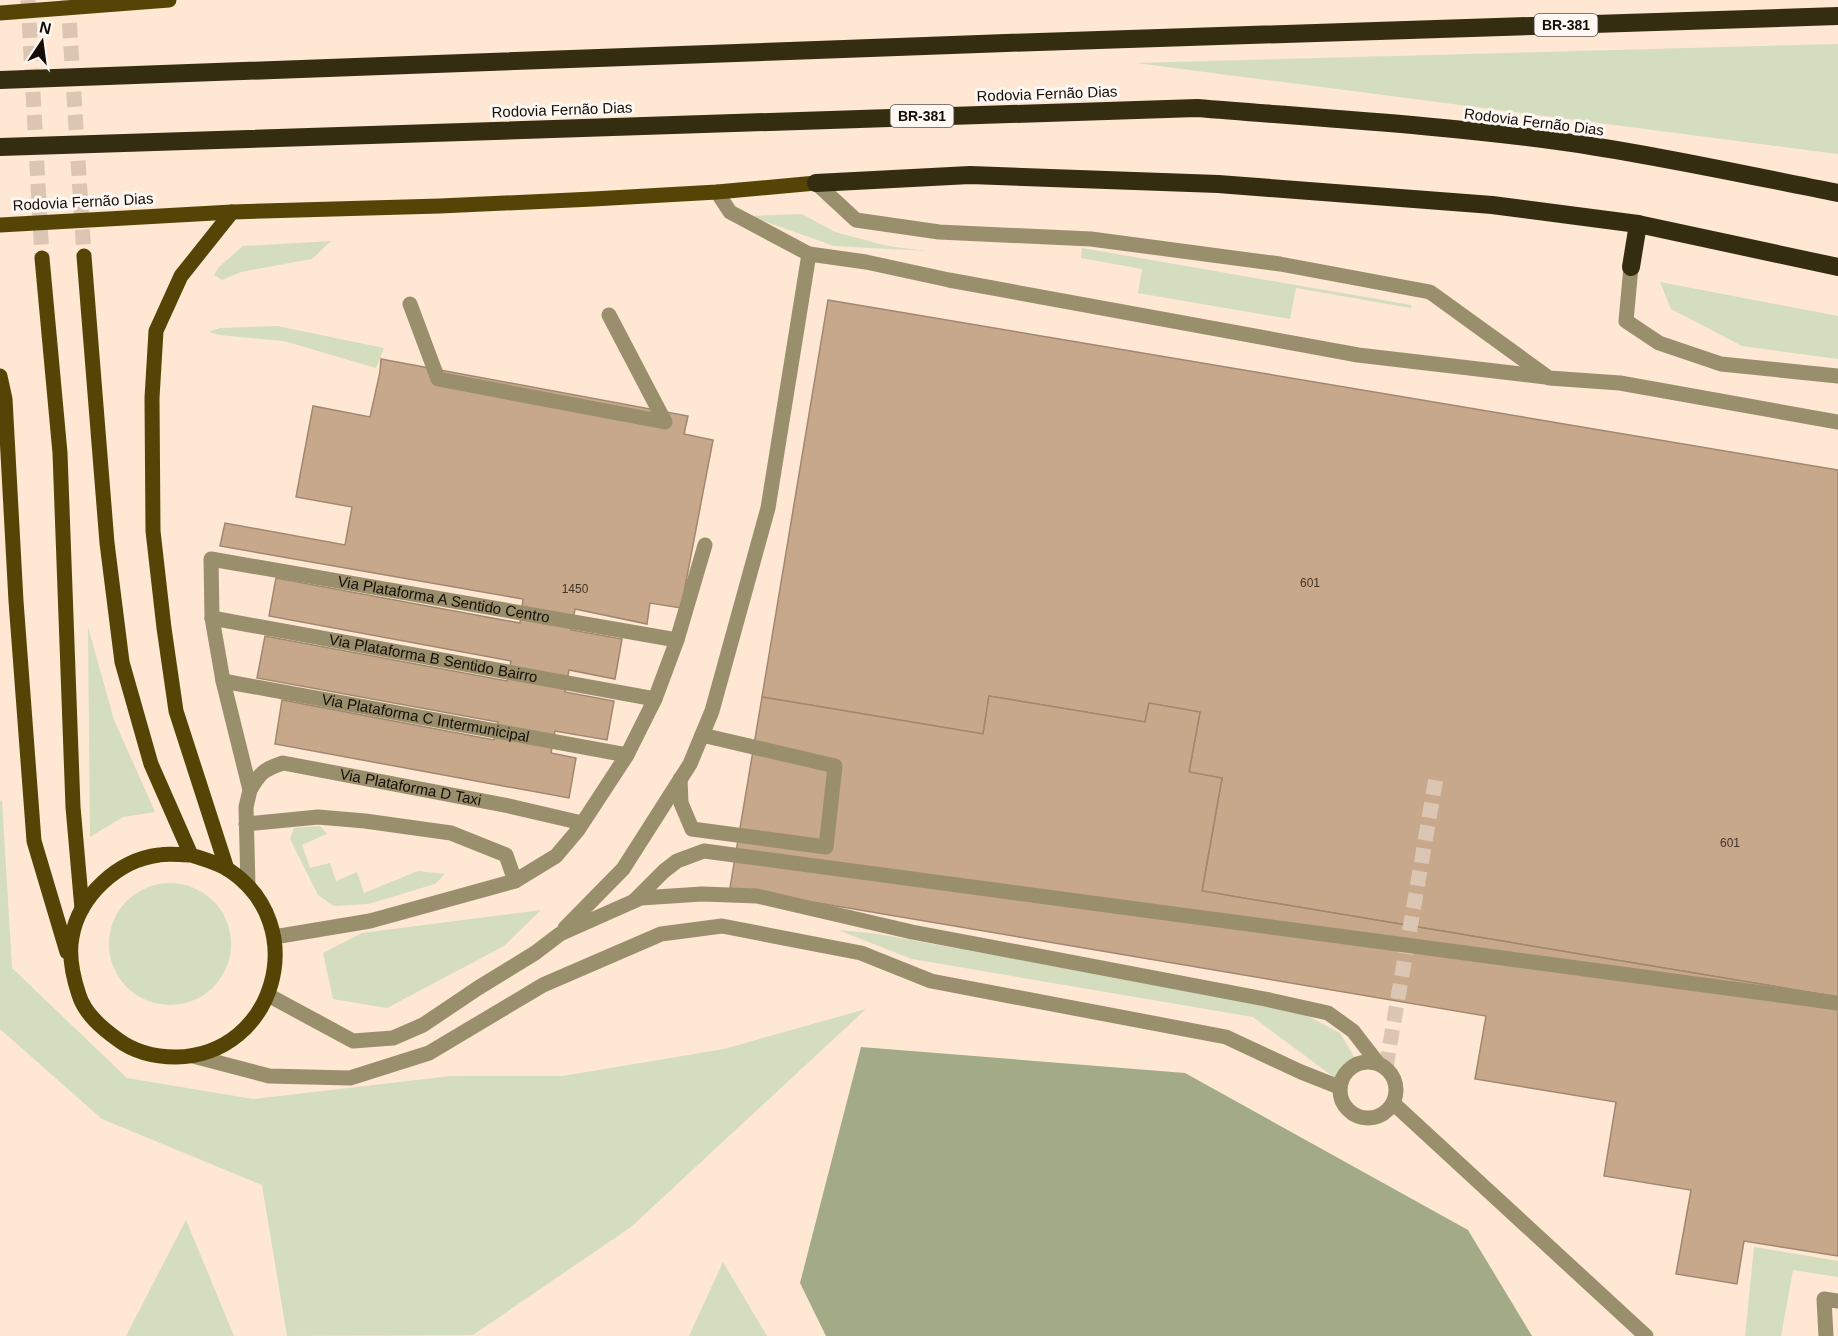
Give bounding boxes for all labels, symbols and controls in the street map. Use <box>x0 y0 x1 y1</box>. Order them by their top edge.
north arrow <box>12 12 72 72</box>
road number: BR-381 <box>1534 14 1598 36</box>
text: N <box>38 18 53 37</box>
street label: Rodovia Fernão Dias <box>976 83 1118 104</box>
street label: Rodovia Fernão Dias <box>491 99 633 120</box>
street label: Rodovia Fernão Dias <box>1463 104 1605 139</box>
road number: BR-381 <box>890 105 954 127</box>
street label: Rodovia Fernão Dias <box>12 189 154 214</box>
street label: Via Plataforma A Sentido Centro <box>336 572 551 626</box>
house number: 601 <box>1300 576 1320 590</box>
house number: 1450 <box>562 582 589 596</box>
street label: Via Plataforma B Sentido Bairro <box>328 631 539 685</box>
street label: Via Plataforma C Intermunicipal <box>321 690 531 745</box>
street label: Via Plataforma D Taxi <box>338 765 483 809</box>
house number: 601 <box>1720 836 1740 850</box>

